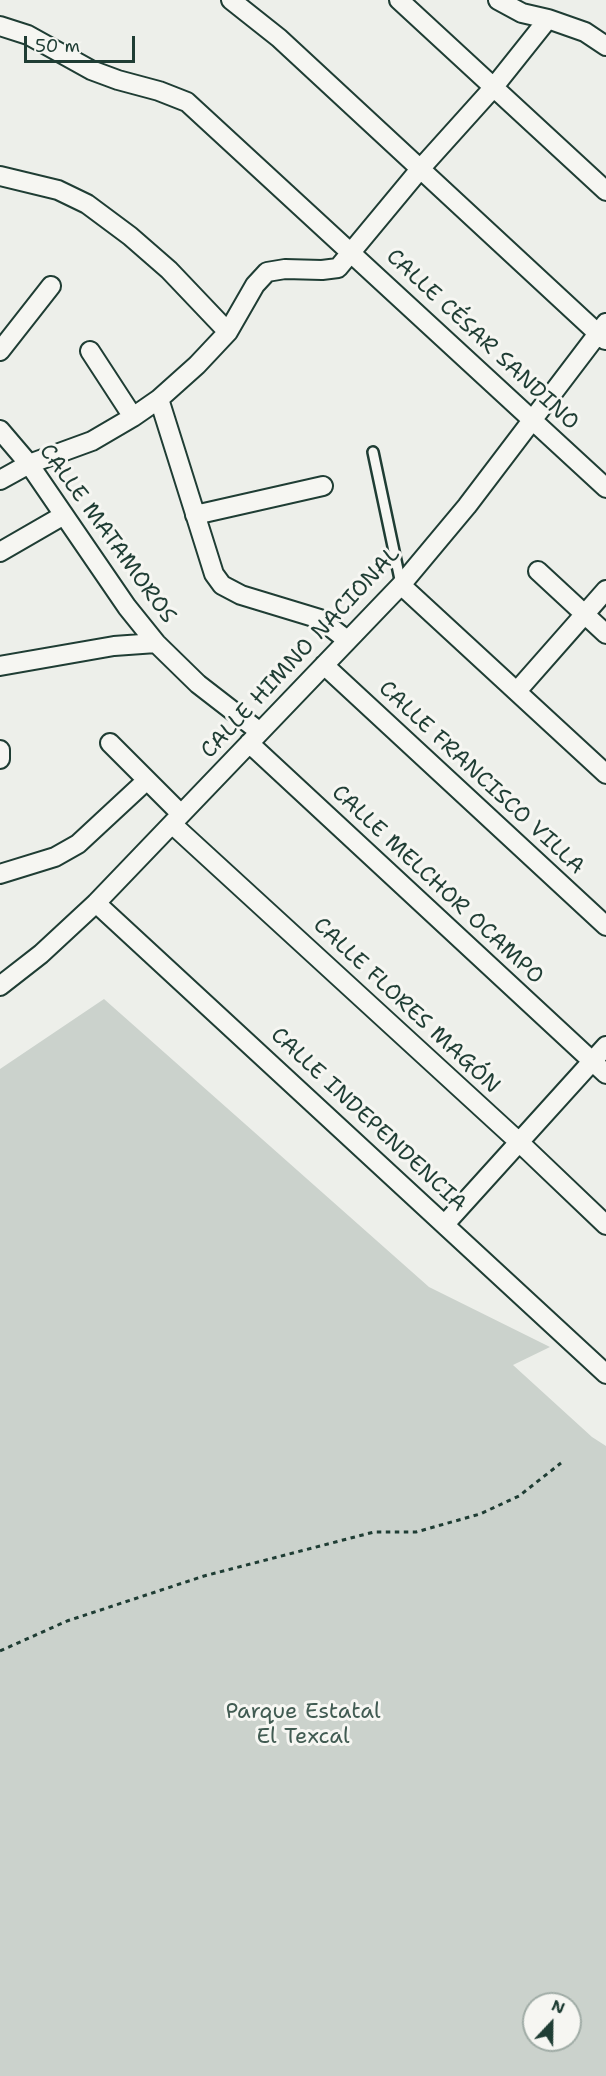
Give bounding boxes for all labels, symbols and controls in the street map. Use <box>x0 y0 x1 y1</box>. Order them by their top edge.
scale bar <box>27 24 138 62</box>
text: 50 m <box>35 34 80 58</box>
street label: CALLE CÉSAR SANDINO <box>380 244 584 436</box>
street label: CALLE MATAMOROS <box>33 439 181 629</box>
street label: CALLE HIMNO NACIONAL <box>196 542 406 764</box>
street label: CALLE FRANCISCO VILLA <box>373 676 589 880</box>
street label: CALLE MELCHOR OCAMPO <box>326 780 548 990</box>
street label: CALLE FLORES MAGÓN <box>307 913 505 1099</box>
street label: CALLE INDEPENDENCIA <box>265 1022 471 1218</box>
park label: Parque Estatal El Texcal <box>225 1699 381 1750</box>
north arrow <box>522 1992 582 2052</box>
text: N <box>548 1995 568 2019</box>

